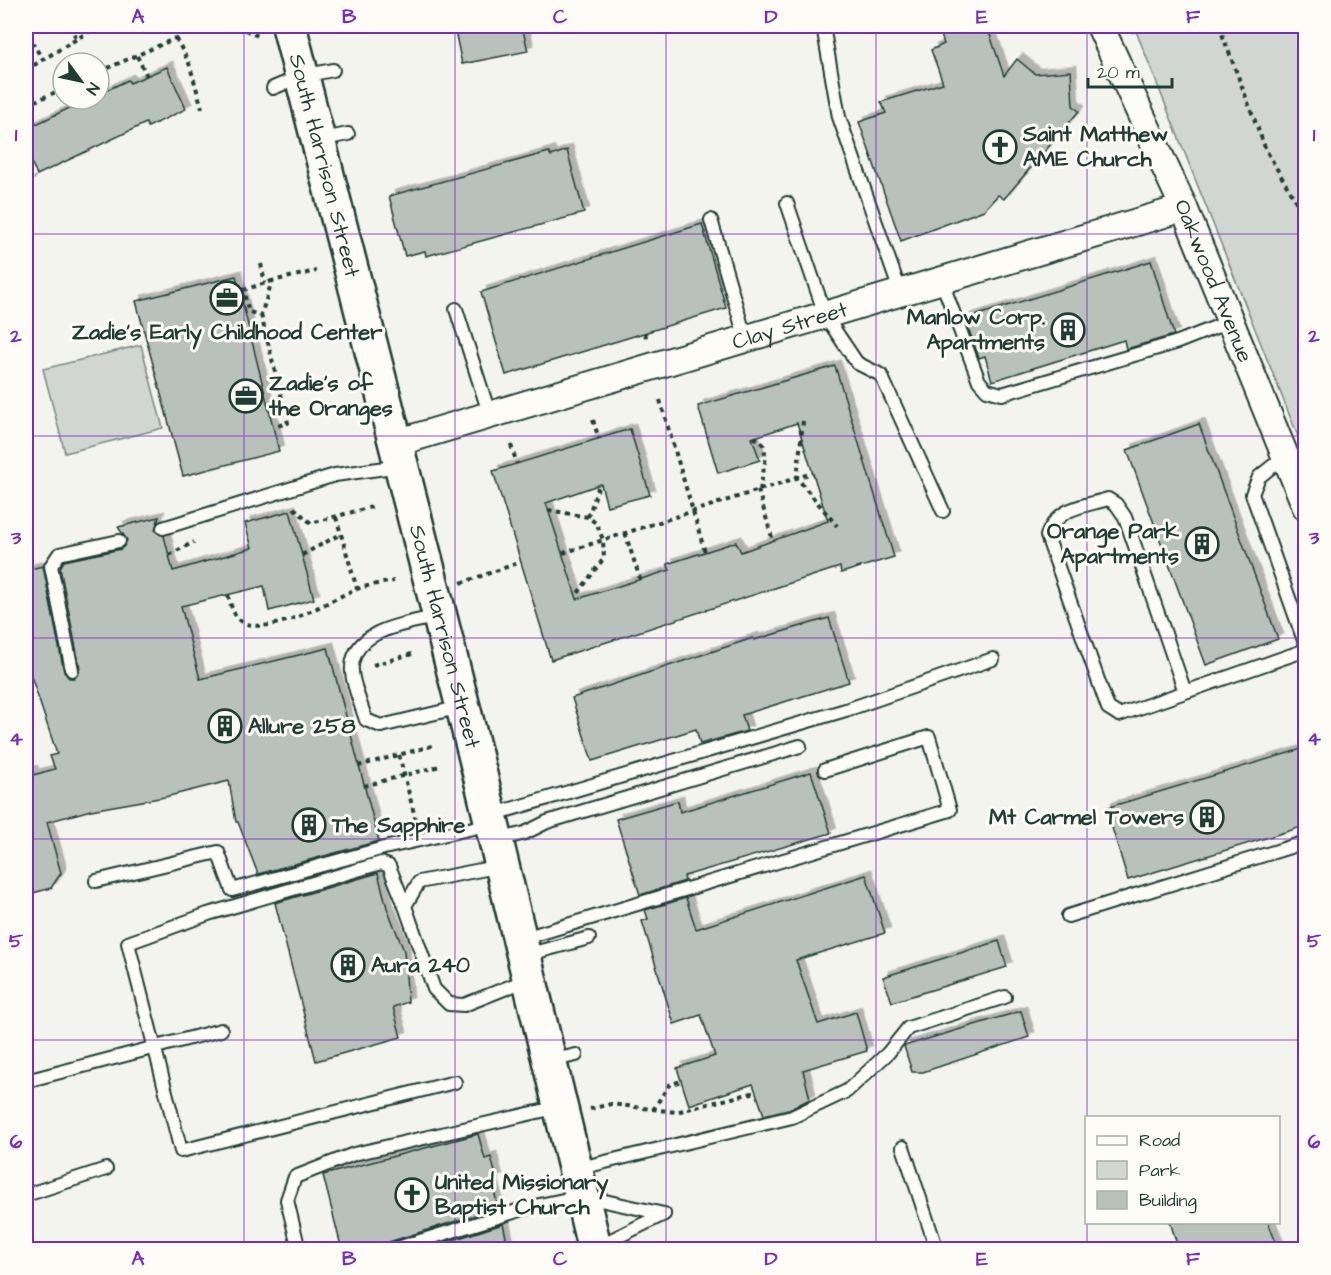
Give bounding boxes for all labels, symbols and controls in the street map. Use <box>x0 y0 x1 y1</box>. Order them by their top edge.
text: A <box>132 3 145 31</box>
text: B <box>342 3 357 31</box>
text: C <box>553 3 568 31</box>
text: D <box>765 3 778 31</box>
text: E <box>976 3 988 31</box>
text: F <box>1186 3 1201 31</box>
street label: South Harrison Street <box>281 50 368 281</box>
north arrow <box>51 51 111 111</box>
scale bar <box>1088 51 1172 89</box>
text: 20 m <box>1097 60 1140 85</box>
text: N <box>81 78 105 99</box>
place label: Saint Matthew AME Church <box>1022 119 1168 175</box>
text: 1 <box>15 121 18 149</box>
text: 1 <box>1313 121 1316 149</box>
church icon: Saint Matthew AME Church <box>982 129 1018 165</box>
street label: Oakwood Avenue <box>1166 194 1261 367</box>
office icon: Zadie's Early Childhood Center <box>209 280 245 316</box>
street label: Clay Street <box>728 294 851 357</box>
place label: Manlow Corp. Apartments <box>907 302 1045 358</box>
building icon: Manlow Corp. Apartments <box>1050 312 1086 348</box>
place label: Zadie's Early Childhood Center <box>72 317 383 350</box>
text: 2 <box>9 322 22 350</box>
text: 2 <box>1307 322 1320 350</box>
place label: Zadie's of the Oranges <box>268 368 393 425</box>
office icon: Zadie's of the Oranges <box>228 378 264 414</box>
place label: Orange Park Apartments <box>1047 516 1179 572</box>
street label: South Harrison Street <box>402 521 488 752</box>
text: 3 <box>10 524 22 552</box>
text: 3 <box>1308 524 1320 552</box>
building icon: Orange Park Apartments <box>1184 526 1220 562</box>
building icon: Allure 258 <box>207 708 243 744</box>
place label: Allure 258 <box>248 711 356 742</box>
text: 4 <box>9 725 23 753</box>
text: 4 <box>1307 725 1321 753</box>
building icon: Mt Carmel Towers <box>1189 799 1225 835</box>
place label: Mt Carmel Towers <box>989 802 1184 833</box>
building icon: The Sapphire <box>291 807 327 843</box>
place label: The Sapphire <box>331 810 465 841</box>
text: 5 <box>9 927 24 955</box>
text: 5 <box>1307 927 1322 955</box>
building icon: Aura 240 <box>330 947 366 983</box>
place label: Aura 240 <box>371 950 470 981</box>
legend <box>1085 1116 1280 1224</box>
text: 6 <box>10 1128 23 1156</box>
text: Road <box>1139 1128 1180 1153</box>
text: 6 <box>1308 1128 1321 1156</box>
text: Park <box>1139 1158 1181 1183</box>
place label: United Missionary Baptist Church <box>435 1167 609 1223</box>
church icon: United Missionary Baptist Church <box>394 1177 430 1213</box>
text: Building <box>1139 1188 1197 1214</box>
text: A <box>132 1245 145 1273</box>
text: B <box>342 1245 357 1273</box>
text: C <box>553 1245 568 1273</box>
text: D <box>765 1245 778 1273</box>
text: E <box>976 1245 988 1273</box>
text: F <box>1186 1245 1201 1273</box>

